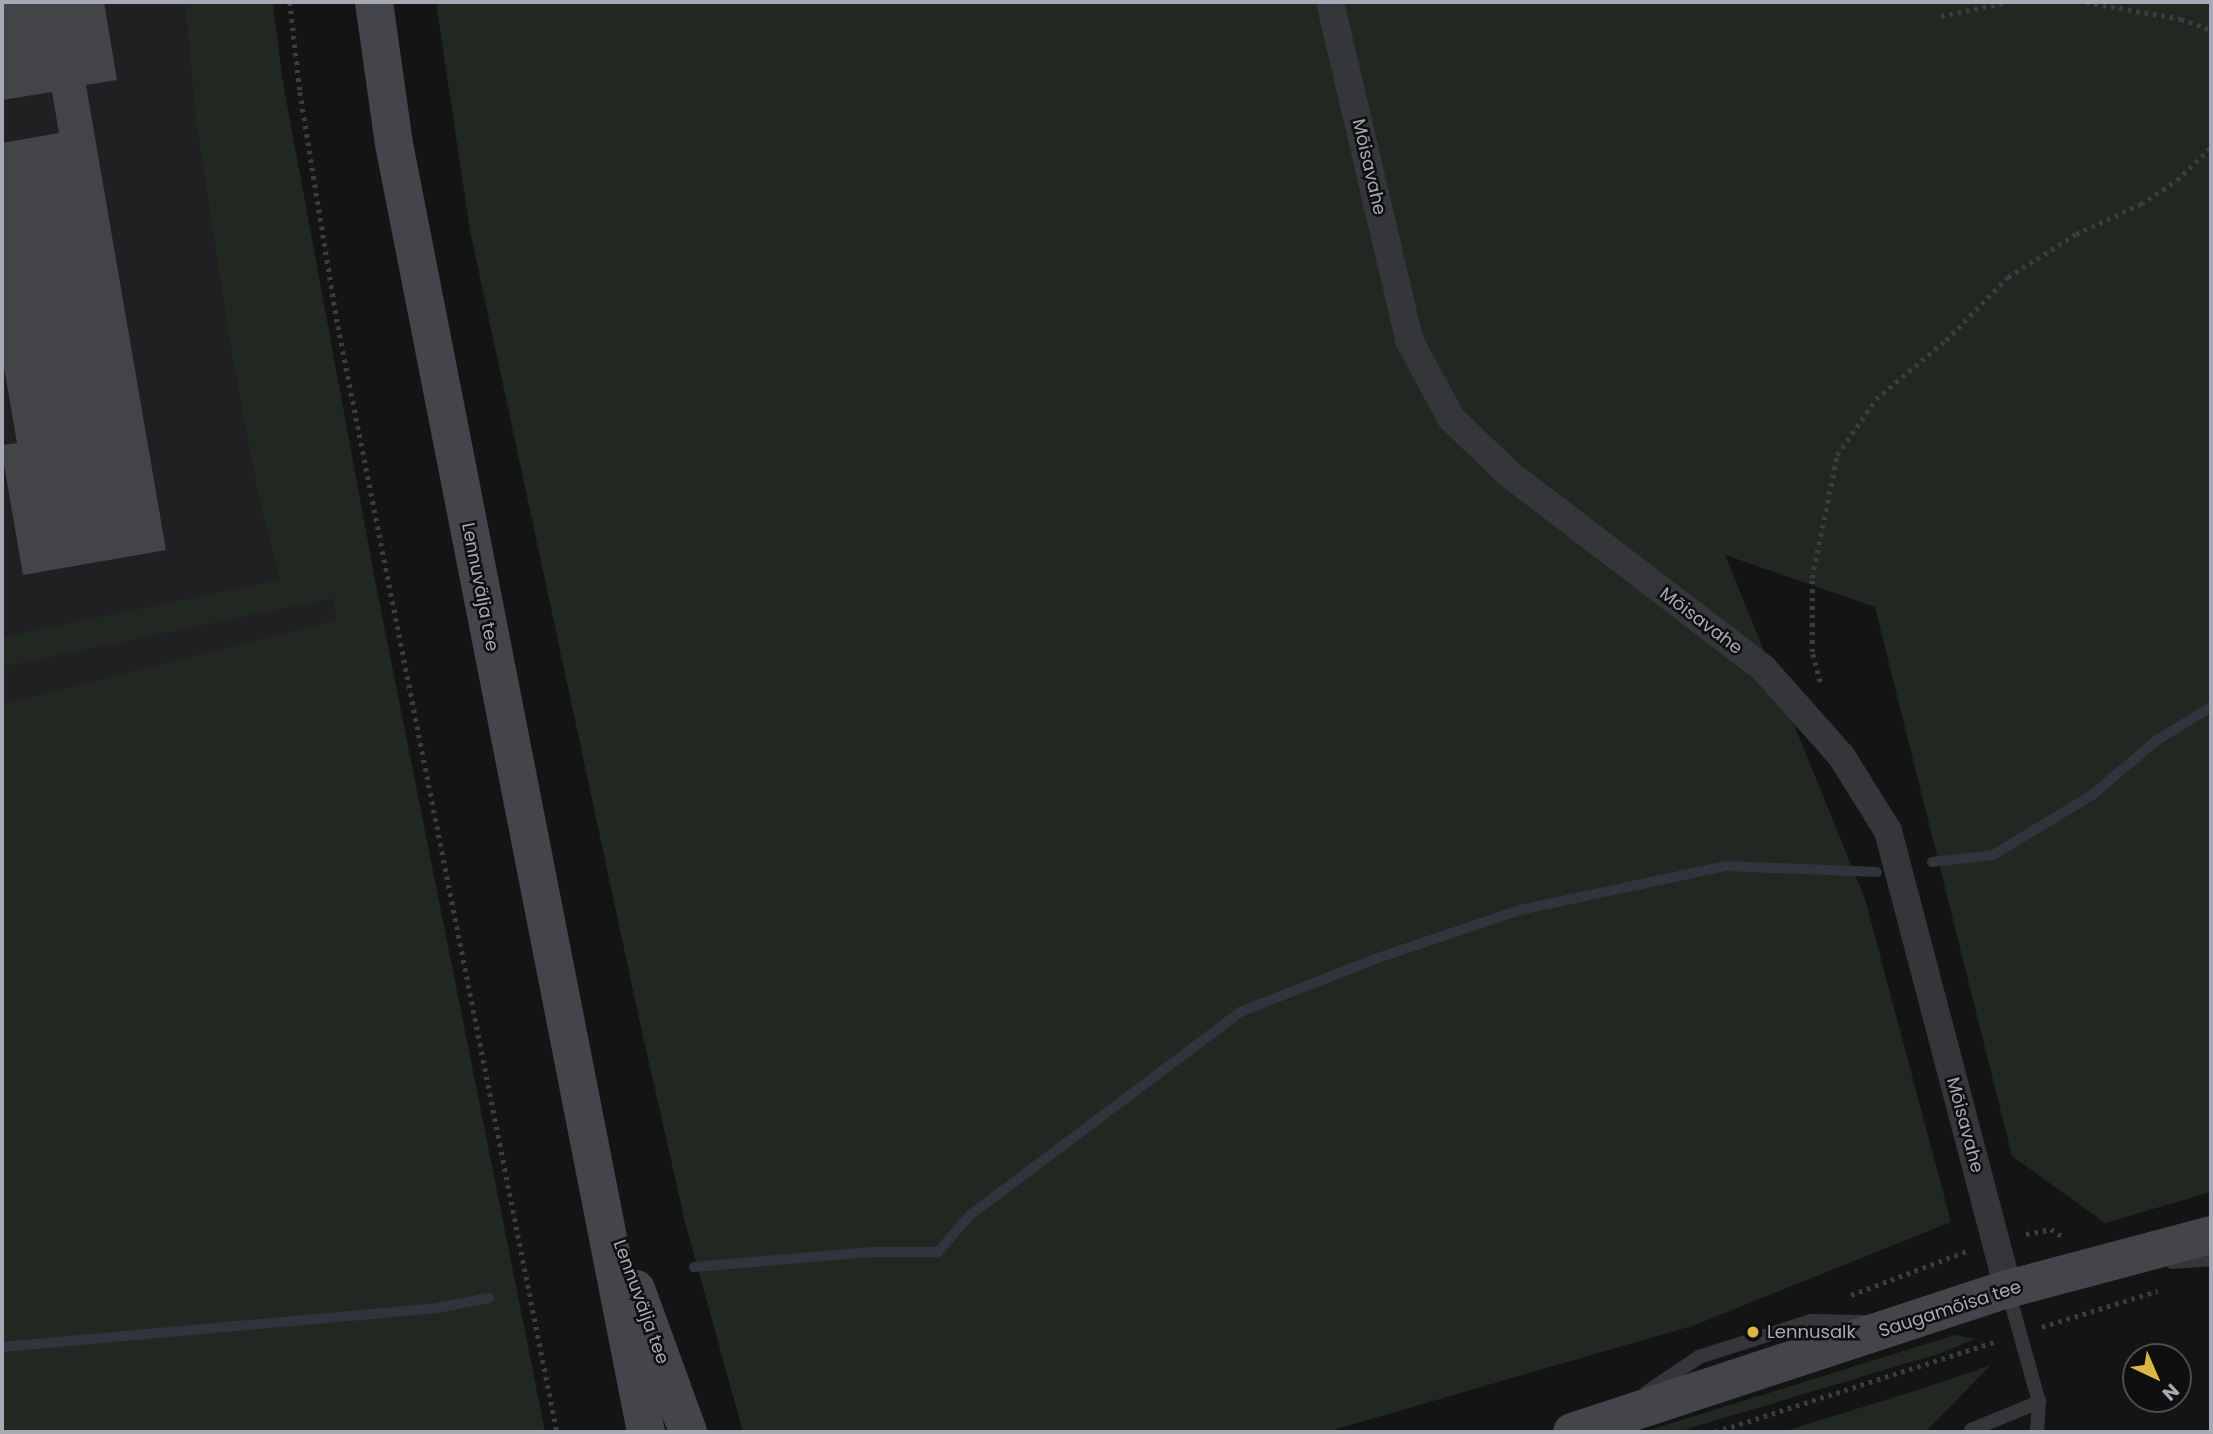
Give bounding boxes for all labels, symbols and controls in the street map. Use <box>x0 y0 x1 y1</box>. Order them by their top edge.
street label: Mõisavahe <box>1347 117 1391 217</box>
street label: Lennuvälja tee <box>457 521 503 653</box>
street label: Mõisavahe <box>1655 583 1747 659</box>
street label: Mõisavahe <box>1942 1075 1988 1175</box>
street label: Lennuvälja tee <box>609 1237 673 1367</box>
street label: Saugamõisa tee <box>1876 1276 2024 1342</box>
place label: Lennusalk <box>1767 1321 1856 1343</box>
marker: Lennusalk <box>1745 1324 1761 1340</box>
north arrow <box>2122 1343 2192 1413</box>
text: N <box>2156 1377 2185 1407</box>

